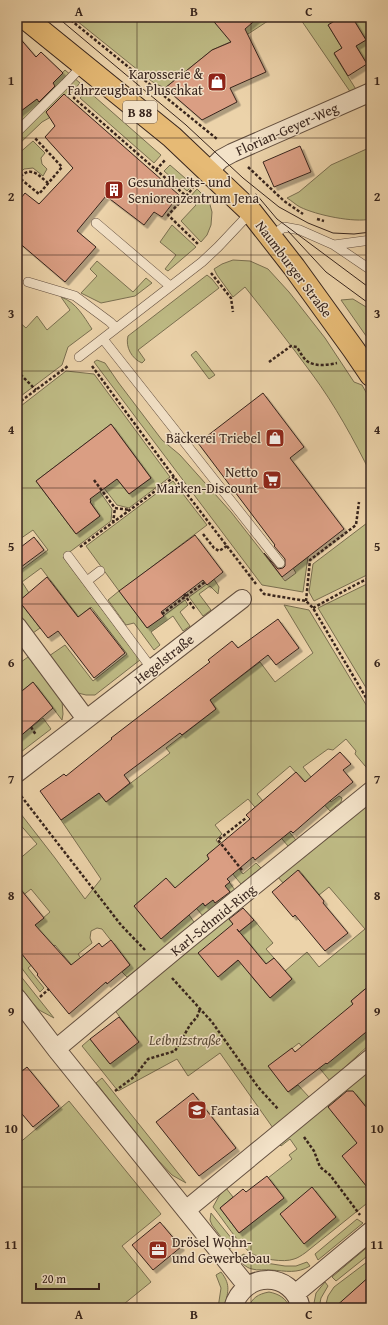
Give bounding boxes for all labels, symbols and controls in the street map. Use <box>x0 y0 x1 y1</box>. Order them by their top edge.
text: A <box>75 2 84 21</box>
text: B <box>190 2 198 21</box>
text: C <box>305 2 313 21</box>
place label: Karosserie & Fahrzeugbau Pluschkat <box>68 64 204 100</box>
text: 1 <box>8 71 14 90</box>
shop icon: Karosserie & Fahrzeugbau Pluschkat <box>206 71 228 93</box>
text: 1 <box>374 71 380 90</box>
street label: Florian-Geyer-Weg <box>232 97 342 161</box>
road number: B 88 <box>123 101 157 123</box>
place label: Gesundheits- und Seniorenzentrum Jena <box>128 172 260 208</box>
building icon: Gesundheits- und Seniorenzentrum Jena <box>103 179 125 201</box>
text: 2 <box>8 187 15 206</box>
text: 2 <box>374 187 381 206</box>
street label: Naumburger Straße <box>251 216 337 322</box>
text: 3 <box>8 304 14 323</box>
text: 3 <box>374 304 380 323</box>
text: 4 <box>8 420 15 439</box>
text: 4 <box>374 420 381 439</box>
shop icon: Bäckerei Triebel <box>264 427 286 449</box>
place label: Bäckerei Triebel <box>166 428 261 448</box>
place label: Netto Marken-Discount <box>156 462 258 498</box>
supermarket icon: Netto Marken-Discount <box>261 469 283 491</box>
text: 5 <box>8 537 15 556</box>
text: 5 <box>374 537 381 556</box>
street label: Hegelstraße <box>130 629 198 689</box>
text: 6 <box>8 653 15 672</box>
text: 6 <box>374 653 381 672</box>
text: 7 <box>8 770 15 789</box>
text: 7 <box>374 770 381 789</box>
street label: Karl-Schmid-Ring <box>166 879 260 961</box>
text: 8 <box>8 886 15 905</box>
text: 8 <box>374 886 381 905</box>
text: 9 <box>8 1002 15 1021</box>
text: 9 <box>374 1002 381 1021</box>
park label: Leibnizstraße <box>148 1030 221 1050</box>
school or university icon: Fantasia <box>186 1099 208 1121</box>
place label: Fantasia <box>211 1100 260 1120</box>
text: 10 <box>4 1119 18 1138</box>
text: 10 <box>370 1119 384 1138</box>
place label: Drösel Wohn- und Gewerbebau <box>172 1232 270 1268</box>
text: 11 <box>4 1235 18 1254</box>
text: 11 <box>370 1235 384 1254</box>
office icon: Drösel Wohn- und Gewerbebau <box>147 1239 169 1261</box>
scale bar <box>36 1265 99 1291</box>
text: 20 m <box>42 1270 66 1287</box>
text: A <box>75 1305 84 1324</box>
text: B <box>190 1305 198 1324</box>
text: C <box>305 1305 313 1324</box>

